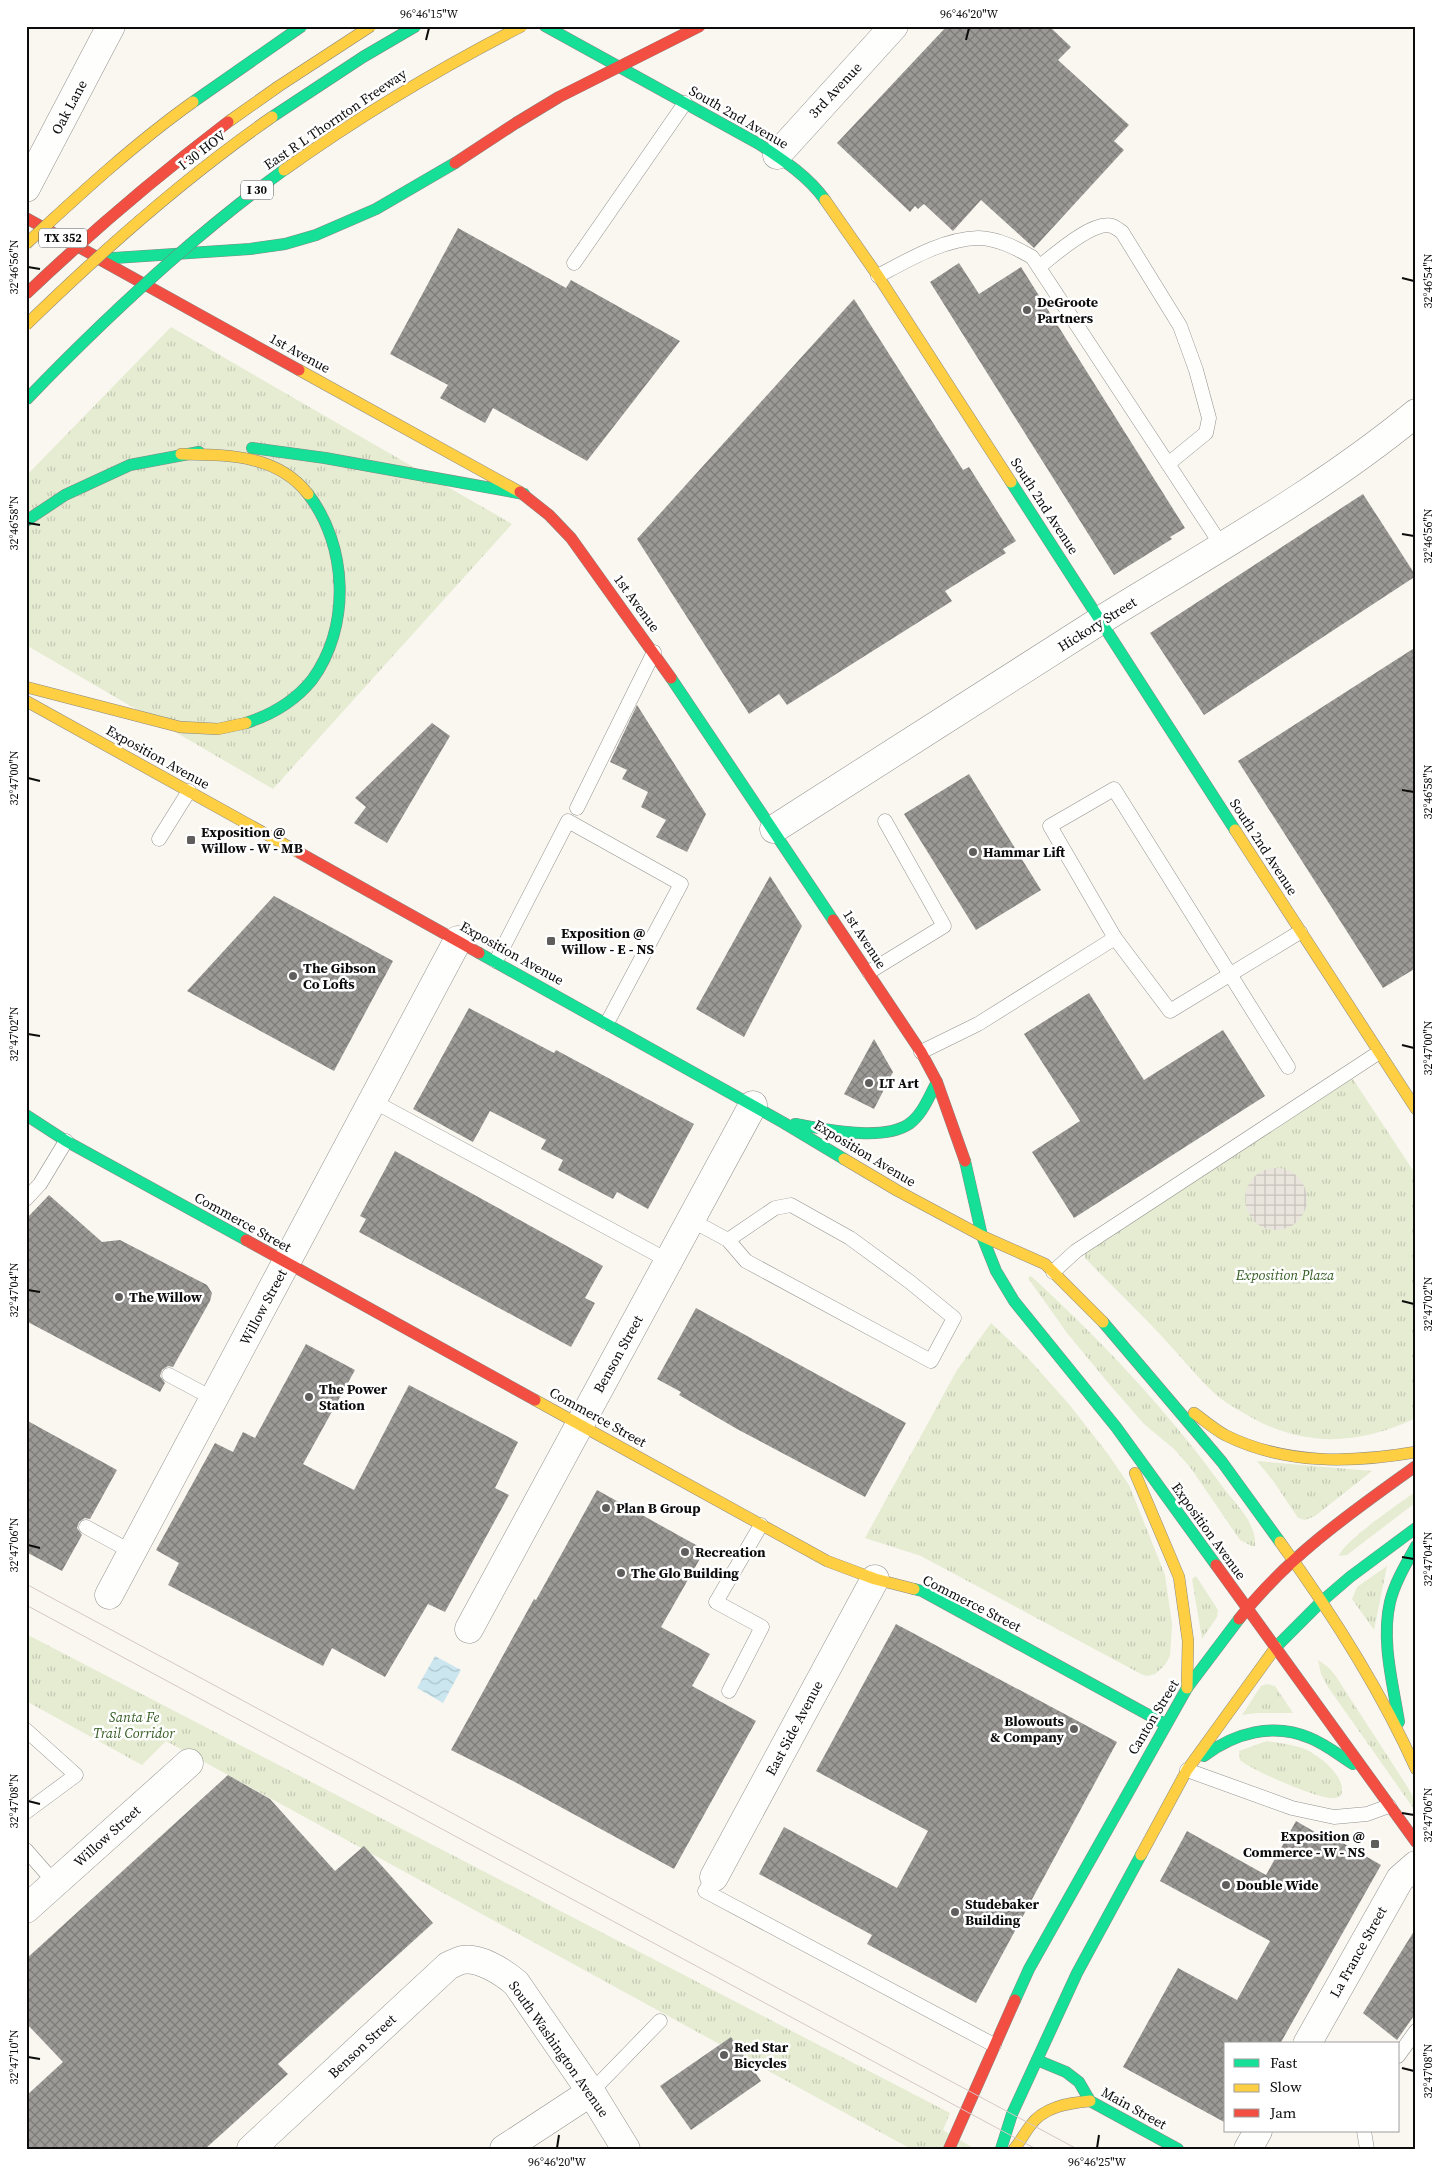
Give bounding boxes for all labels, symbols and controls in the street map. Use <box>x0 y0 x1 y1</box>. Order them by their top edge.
text: 96°46'15"W <box>400 6 458 22</box>
text: 96°46'20"W <box>940 6 998 22</box>
street label: 3rd Avenue <box>804 58 866 122</box>
street label: East R L Thornton Freeway <box>260 63 411 174</box>
street label: Oak Lane <box>46 76 92 138</box>
street label: South 2nd Avenue <box>686 80 792 154</box>
street label: I 30 HOV <box>174 125 230 175</box>
road number: I 30 <box>241 180 273 200</box>
road number: TX 352 <box>39 228 87 248</box>
text: 32°46'56"N <box>6 239 22 295</box>
text: 32°46'54"N <box>1420 253 1436 309</box>
place label: DeGroote Partners <box>1037 292 1098 328</box>
marker: DeGroote Partners <box>1021 304 1033 316</box>
street label: 1st Avenue <box>266 328 334 378</box>
street label: South 2nd Avenue <box>1006 454 1084 558</box>
text: 32°46'58"N <box>6 495 22 551</box>
text: 32°46'56"N <box>1420 508 1436 564</box>
street label: 1st Avenue <box>609 570 665 636</box>
street label: Hickory Street <box>1054 592 1141 656</box>
street label: Exposition Avenue <box>103 720 213 794</box>
text: 32°47'00"N <box>6 750 22 806</box>
text: 32°46'58"N <box>1420 764 1436 820</box>
street label: South 2nd Avenue <box>1225 795 1303 899</box>
place label: Exposition @ Willow - W - MB <box>201 822 303 858</box>
marker: Exposition @ Willow - W - MB <box>185 834 197 846</box>
place label: Hammar Lift <box>983 842 1066 862</box>
marker: Hammar Lift <box>967 846 979 858</box>
street label: 1st Avenue <box>838 906 892 972</box>
street label: Exposition Avenue <box>457 916 567 990</box>
place label: Exposition @ Willow - E - NS <box>561 923 654 959</box>
marker: Exposition @ Willow - E - NS <box>545 935 557 947</box>
place label: The Gibson Co Lofts <box>303 958 376 994</box>
marker: The Gibson Co Lofts <box>287 970 299 982</box>
text: 32°47'02"N <box>6 1006 22 1062</box>
text: 32°47'00"N <box>1420 1020 1436 1076</box>
place label: LT Art <box>879 1073 920 1093</box>
marker: LT Art <box>863 1077 875 1089</box>
street label: Exposition Avenue <box>810 1115 920 1191</box>
street label: Commerce Street <box>191 1187 296 1257</box>
text: 32°47'04"N <box>6 1262 22 1318</box>
street label: Willow Street <box>235 1265 292 1349</box>
park label: Exposition Plaza <box>1235 1265 1335 1285</box>
text: 32°47'02"N <box>1420 1276 1436 1332</box>
place label: The Willow <box>129 1287 202 1307</box>
marker: The Willow <box>113 1291 125 1303</box>
street label: Benson Street <box>588 1311 648 1397</box>
place label: The Power Station <box>319 1379 388 1415</box>
street label: Commerce Street <box>546 1382 651 1452</box>
marker: The Power Station <box>303 1391 315 1403</box>
street label: Exposition Avenue <box>1167 1478 1251 1584</box>
place label: Plan B Group <box>616 1498 701 1518</box>
marker: Plan B Group <box>600 1502 612 1514</box>
text: 32°47'06"N <box>6 1517 22 1573</box>
text: 32°47'04"N <box>1420 1531 1436 1587</box>
place label: Recreation <box>695 1542 766 1562</box>
marker: Recreation <box>679 1546 691 1558</box>
place label: The Glo Building <box>631 1563 739 1583</box>
marker: The Glo Building <box>615 1567 627 1579</box>
street label: Commerce Street <box>919 1570 1025 1637</box>
street label: Canton Street <box>1123 1675 1184 1758</box>
street label: East Side Avenue <box>760 1677 828 1779</box>
park label: Santa Fe Trail Corridor <box>93 1707 175 1743</box>
place label: Blowouts & Company <box>990 1711 1065 1747</box>
marker: Blowouts & Company <box>1068 1723 1080 1735</box>
text: 32°47'08"N <box>6 1773 22 1829</box>
text: 32°47'06"N <box>1420 1787 1436 1843</box>
street label: Willow Street <box>69 1800 145 1871</box>
place label: Exposition @ Commerce - W - NS <box>1243 1826 1365 1862</box>
marker: Exposition @ Commerce - W - NS <box>1369 1838 1381 1850</box>
place label: Double Wide <box>1236 1875 1319 1895</box>
marker: Double Wide <box>1220 1879 1232 1891</box>
place label: Studebaker Building <box>965 1894 1039 1930</box>
street label: La France Street <box>1325 1902 1392 2001</box>
marker: Studebaker Building <box>949 1906 961 1918</box>
street label: South Washington Avenue <box>504 1977 614 2121</box>
street label: Benson Street <box>324 2009 401 2083</box>
text: 32°47'10"N <box>6 2029 22 2085</box>
place label: Red Star Bicycles <box>734 2037 789 2073</box>
legend <box>1224 2042 1400 2132</box>
text: 32°47'08"N <box>1420 2043 1436 2099</box>
marker: Red Star Bicycles <box>718 2049 730 2061</box>
text: Fast <box>1270 2052 1297 2073</box>
text: Slow <box>1270 2076 1302 2097</box>
street label: Main Street <box>1098 2082 1171 2134</box>
text: Jam <box>1269 2102 1297 2123</box>
text: 96°46'20"W <box>528 2154 586 2170</box>
text: 96°46'25"W <box>1068 2154 1126 2170</box>

